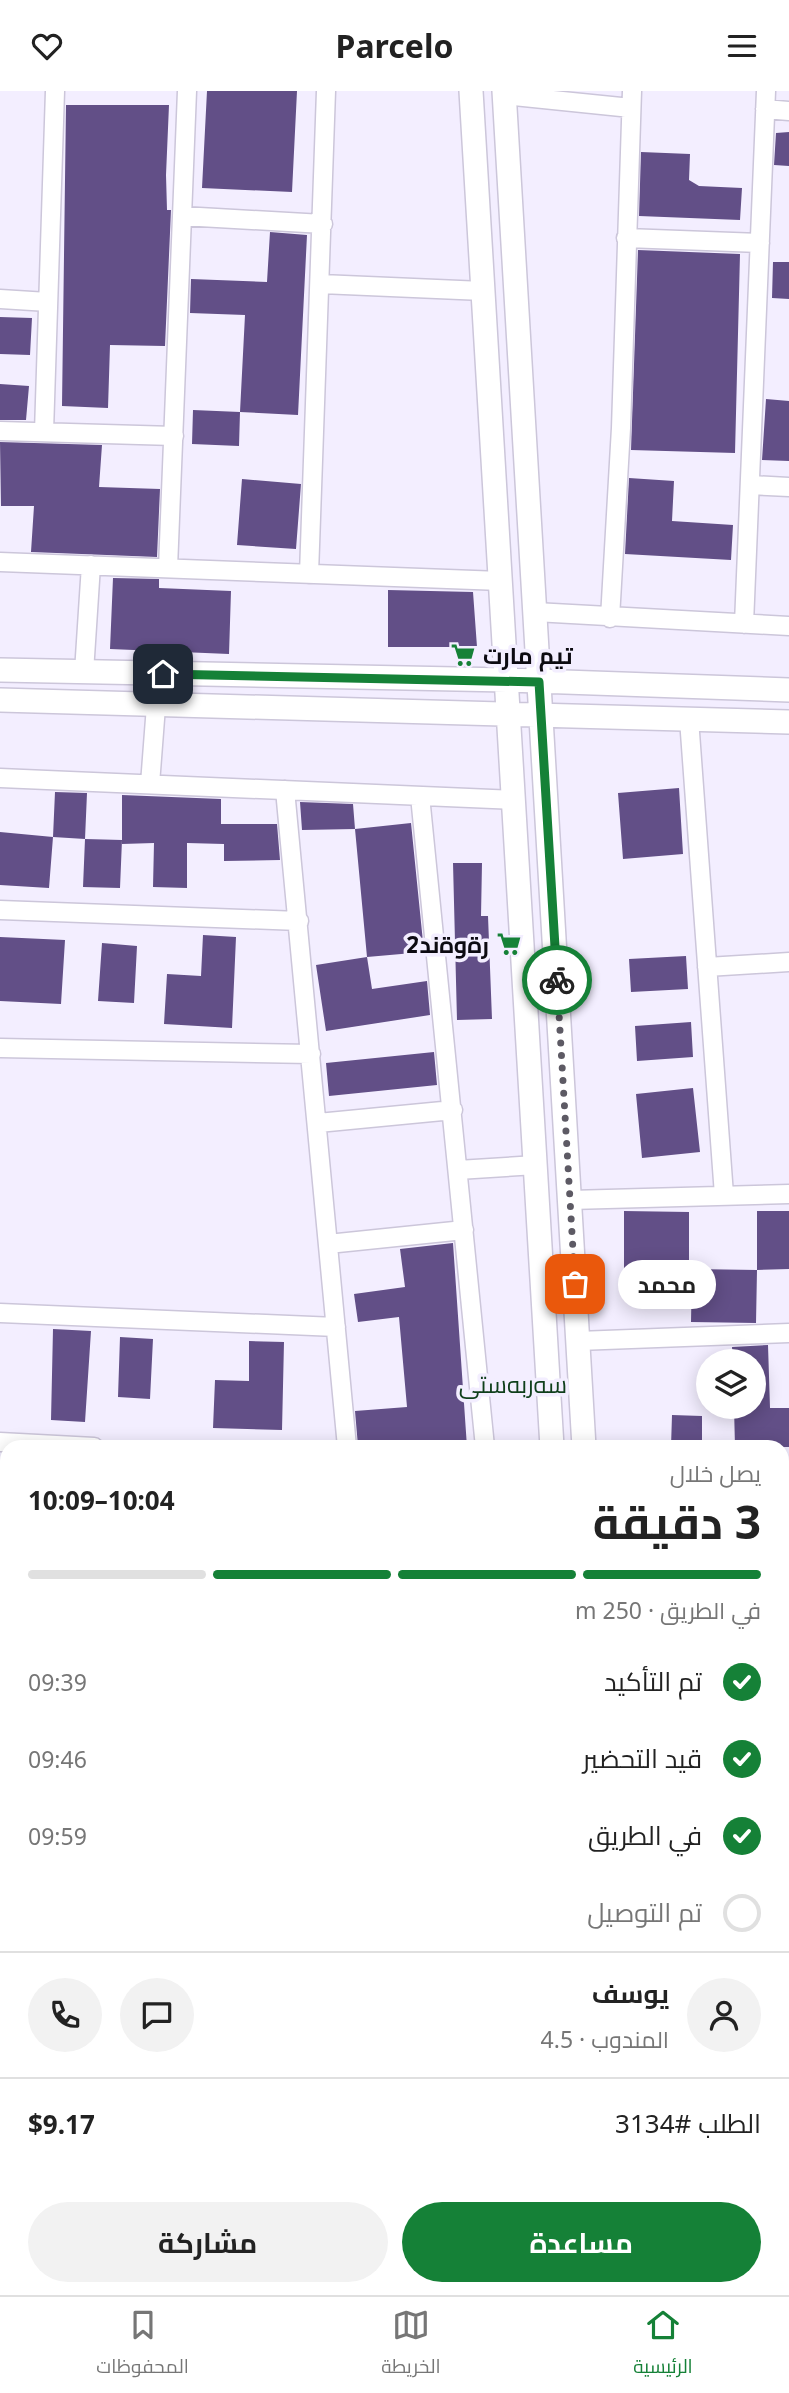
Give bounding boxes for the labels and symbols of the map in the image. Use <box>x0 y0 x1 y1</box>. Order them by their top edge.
place label: تیم مارت <box>483 639 573 672</box>
supermarket icon: تیم مارت <box>449 641 477 669</box>
pin <box>133 644 193 704</box>
place label: رةوةند2 <box>406 928 489 960</box>
supermarket icon: رةوةند2 <box>495 930 523 958</box>
courier <box>522 945 592 1015</box>
pin <box>545 1254 605 1314</box>
callout: محمد <box>617 1259 715 1309</box>
district label: سه‌ربه‌ستی <box>459 1367 567 1400</box>

